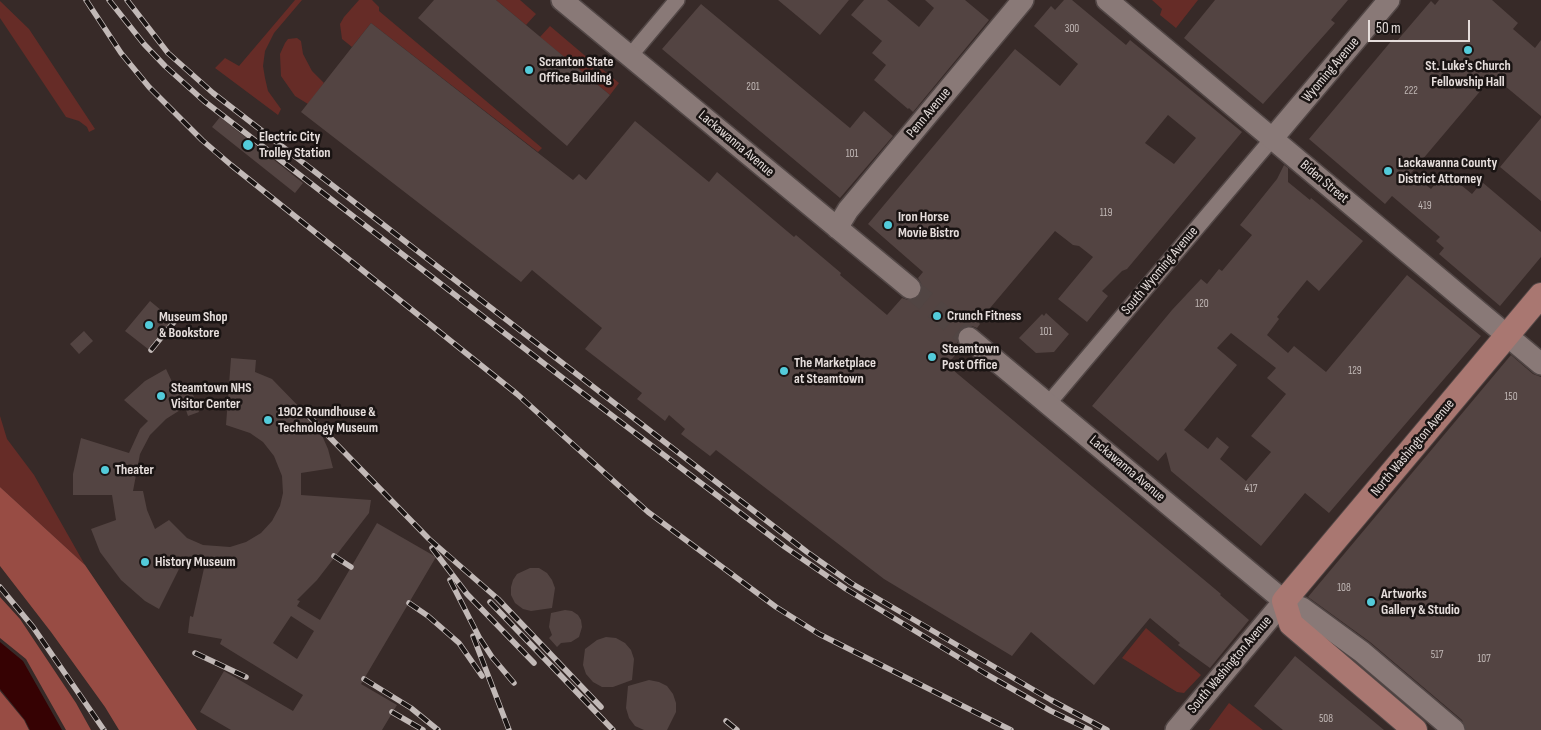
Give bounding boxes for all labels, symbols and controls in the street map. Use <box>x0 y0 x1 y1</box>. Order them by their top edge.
scale bar <box>1371 10 1474 42</box>
text: 50 m <box>1376 19 1401 38</box>
house number: 300 <box>1065 22 1079 36</box>
street label: Wyoming Avenue <box>1299 34 1363 106</box>
marker: St. Luke's Church Fellowship Hall <box>1462 44 1474 56</box>
place label: Scranton State Office Building <box>539 54 614 86</box>
place label: St. Luke's Church Fellowship Hall <box>1425 58 1511 90</box>
marker: Scranton State Office Building <box>523 64 535 76</box>
house number: 201 <box>746 80 760 94</box>
house number: 222 <box>1404 84 1418 98</box>
street label: Penn Avenue <box>903 85 955 141</box>
street label: Lackawanna Avenue <box>695 107 777 181</box>
place label: Electric City Trolley Station <box>259 129 331 162</box>
marker: Electric City Trolley Station <box>241 138 255 152</box>
house number: 101 <box>846 147 858 161</box>
place label: Lackawanna County District Attorney <box>1398 155 1497 188</box>
street label: Biden Street <box>1296 157 1352 207</box>
marker: Lackawanna County District Attorney <box>1382 165 1394 177</box>
house number: 419 <box>1418 199 1432 213</box>
house number: 119 <box>1100 206 1112 220</box>
place label: Iron Horse Movie Bistro <box>898 209 959 242</box>
marker: Iron Horse Movie Bistro <box>882 219 894 231</box>
street label: South Wyoming Avenue <box>1118 224 1202 318</box>
house number: 120 <box>1195 297 1209 311</box>
place label: Crunch Fitness <box>947 308 1021 324</box>
place label: Museum Shop & Bookstore <box>159 309 228 342</box>
marker: Crunch Fitness <box>931 310 943 322</box>
marker: Museum Shop & Bookstore <box>143 319 155 331</box>
house number: 101 <box>1040 325 1052 339</box>
place label: Steamtown Post Office <box>942 341 999 374</box>
marker: Steamtown Post Office <box>926 351 938 363</box>
place label: The Marketplace at Steamtown <box>794 355 876 388</box>
house number: 129 <box>1348 364 1362 378</box>
marker: The Marketplace at Steamtown <box>778 365 790 377</box>
place label: Steamtown NHS Visitor Center <box>171 380 252 412</box>
marker: Steamtown NHS Visitor Center <box>155 390 167 402</box>
house number: 150 <box>1504 390 1518 404</box>
street label: North Washington Avenue <box>1368 396 1458 500</box>
place label: 1902 Roundhouse & Technology Museum <box>278 404 378 437</box>
marker: 1902 Roundhouse & Technology Museum <box>262 414 274 426</box>
street label: Lackawanna Avenue <box>1086 432 1168 506</box>
place label: Theater <box>115 462 154 478</box>
marker: Theater <box>99 464 111 476</box>
house number: 417 <box>1245 482 1257 496</box>
place label: History Museum <box>155 554 236 570</box>
marker: History Museum <box>139 556 151 568</box>
house number: 108 <box>1337 581 1351 595</box>
place label: Artworks Gallery & Studio <box>1381 586 1460 618</box>
marker: Artworks Gallery & Studio <box>1365 596 1377 608</box>
street label: South Washington Avenue <box>1184 613 1276 717</box>
house number: 517 <box>1431 648 1443 662</box>
house number: 107 <box>1477 652 1491 666</box>
house number: 508 <box>1319 712 1333 726</box>

